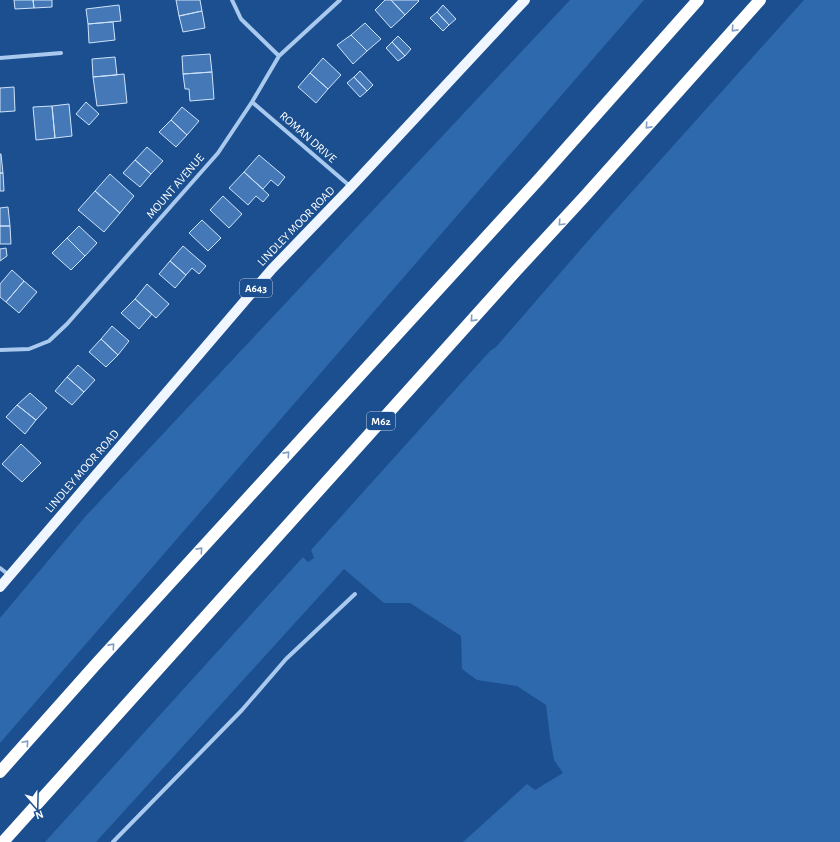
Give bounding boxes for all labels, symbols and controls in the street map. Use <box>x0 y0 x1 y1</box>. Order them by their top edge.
one-way arrow <box>731 24 739 32</box>
street label: ROMAN DRIVE <box>277 109 339 165</box>
one-way arrow <box>645 121 652 129</box>
street label: MOUNT AVENUE <box>144 151 206 221</box>
street label: LINDLEY MOOR ROAD <box>255 184 337 268</box>
one-way arrow <box>558 218 565 226</box>
road number: A643 <box>240 279 272 297</box>
one-way arrow <box>470 314 477 322</box>
road number: M62 <box>367 412 395 430</box>
street label: LINDLEY MOOR ROAD <box>43 427 121 515</box>
one-way arrow <box>283 451 290 459</box>
one-way arrow <box>195 547 202 555</box>
one-way arrow <box>107 643 115 651</box>
one-way arrow <box>21 740 28 748</box>
north arrow <box>16 786 56 826</box>
text: N <box>34 808 45 821</box>

